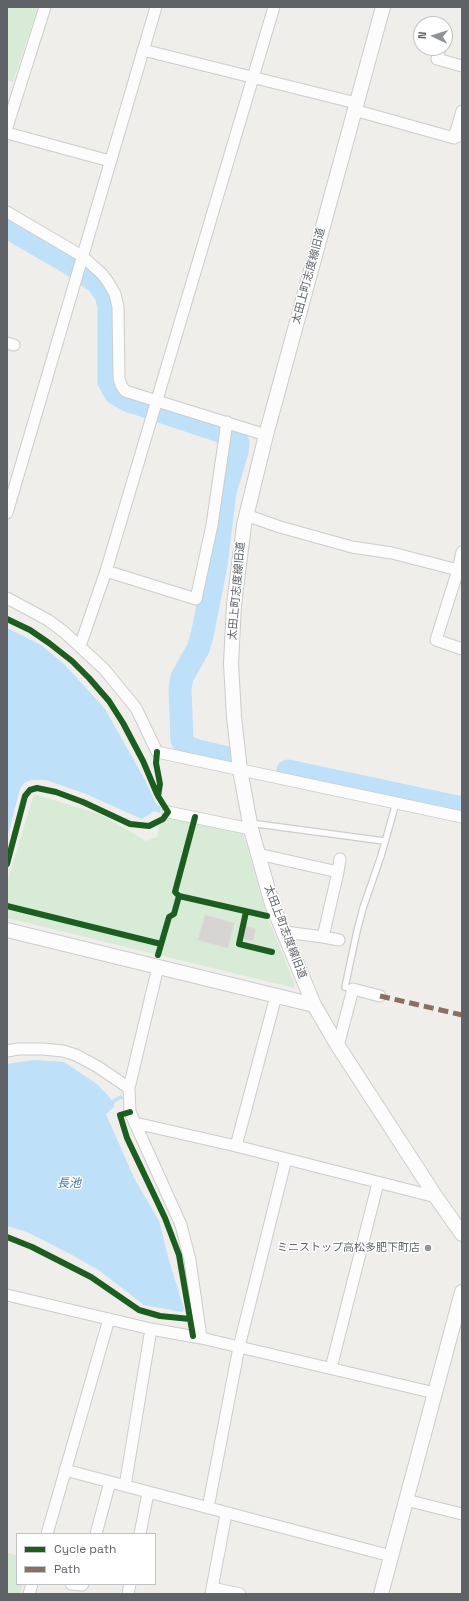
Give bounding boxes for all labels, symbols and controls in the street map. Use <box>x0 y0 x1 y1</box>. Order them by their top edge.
north arrow <box>413 16 453 56</box>
text: N <box>415 31 429 39</box>
street label: 太田上町志度線旧道 <box>290 226 328 326</box>
street label: 太田上町志度線旧道 <box>226 541 248 641</box>
street label: 太田上町志度線旧道 <box>261 883 309 981</box>
water label: 長池 <box>57 1177 81 1191</box>
place label: ミニストップ高松多肥下町店 <box>277 1241 420 1255</box>
marker: ミニストップ高松多肥下町店 <box>423 1243 433 1253</box>
legend <box>16 1533 156 1585</box>
text: Cycle path <box>54 1541 116 1557</box>
text: Path <box>54 1561 80 1577</box>

